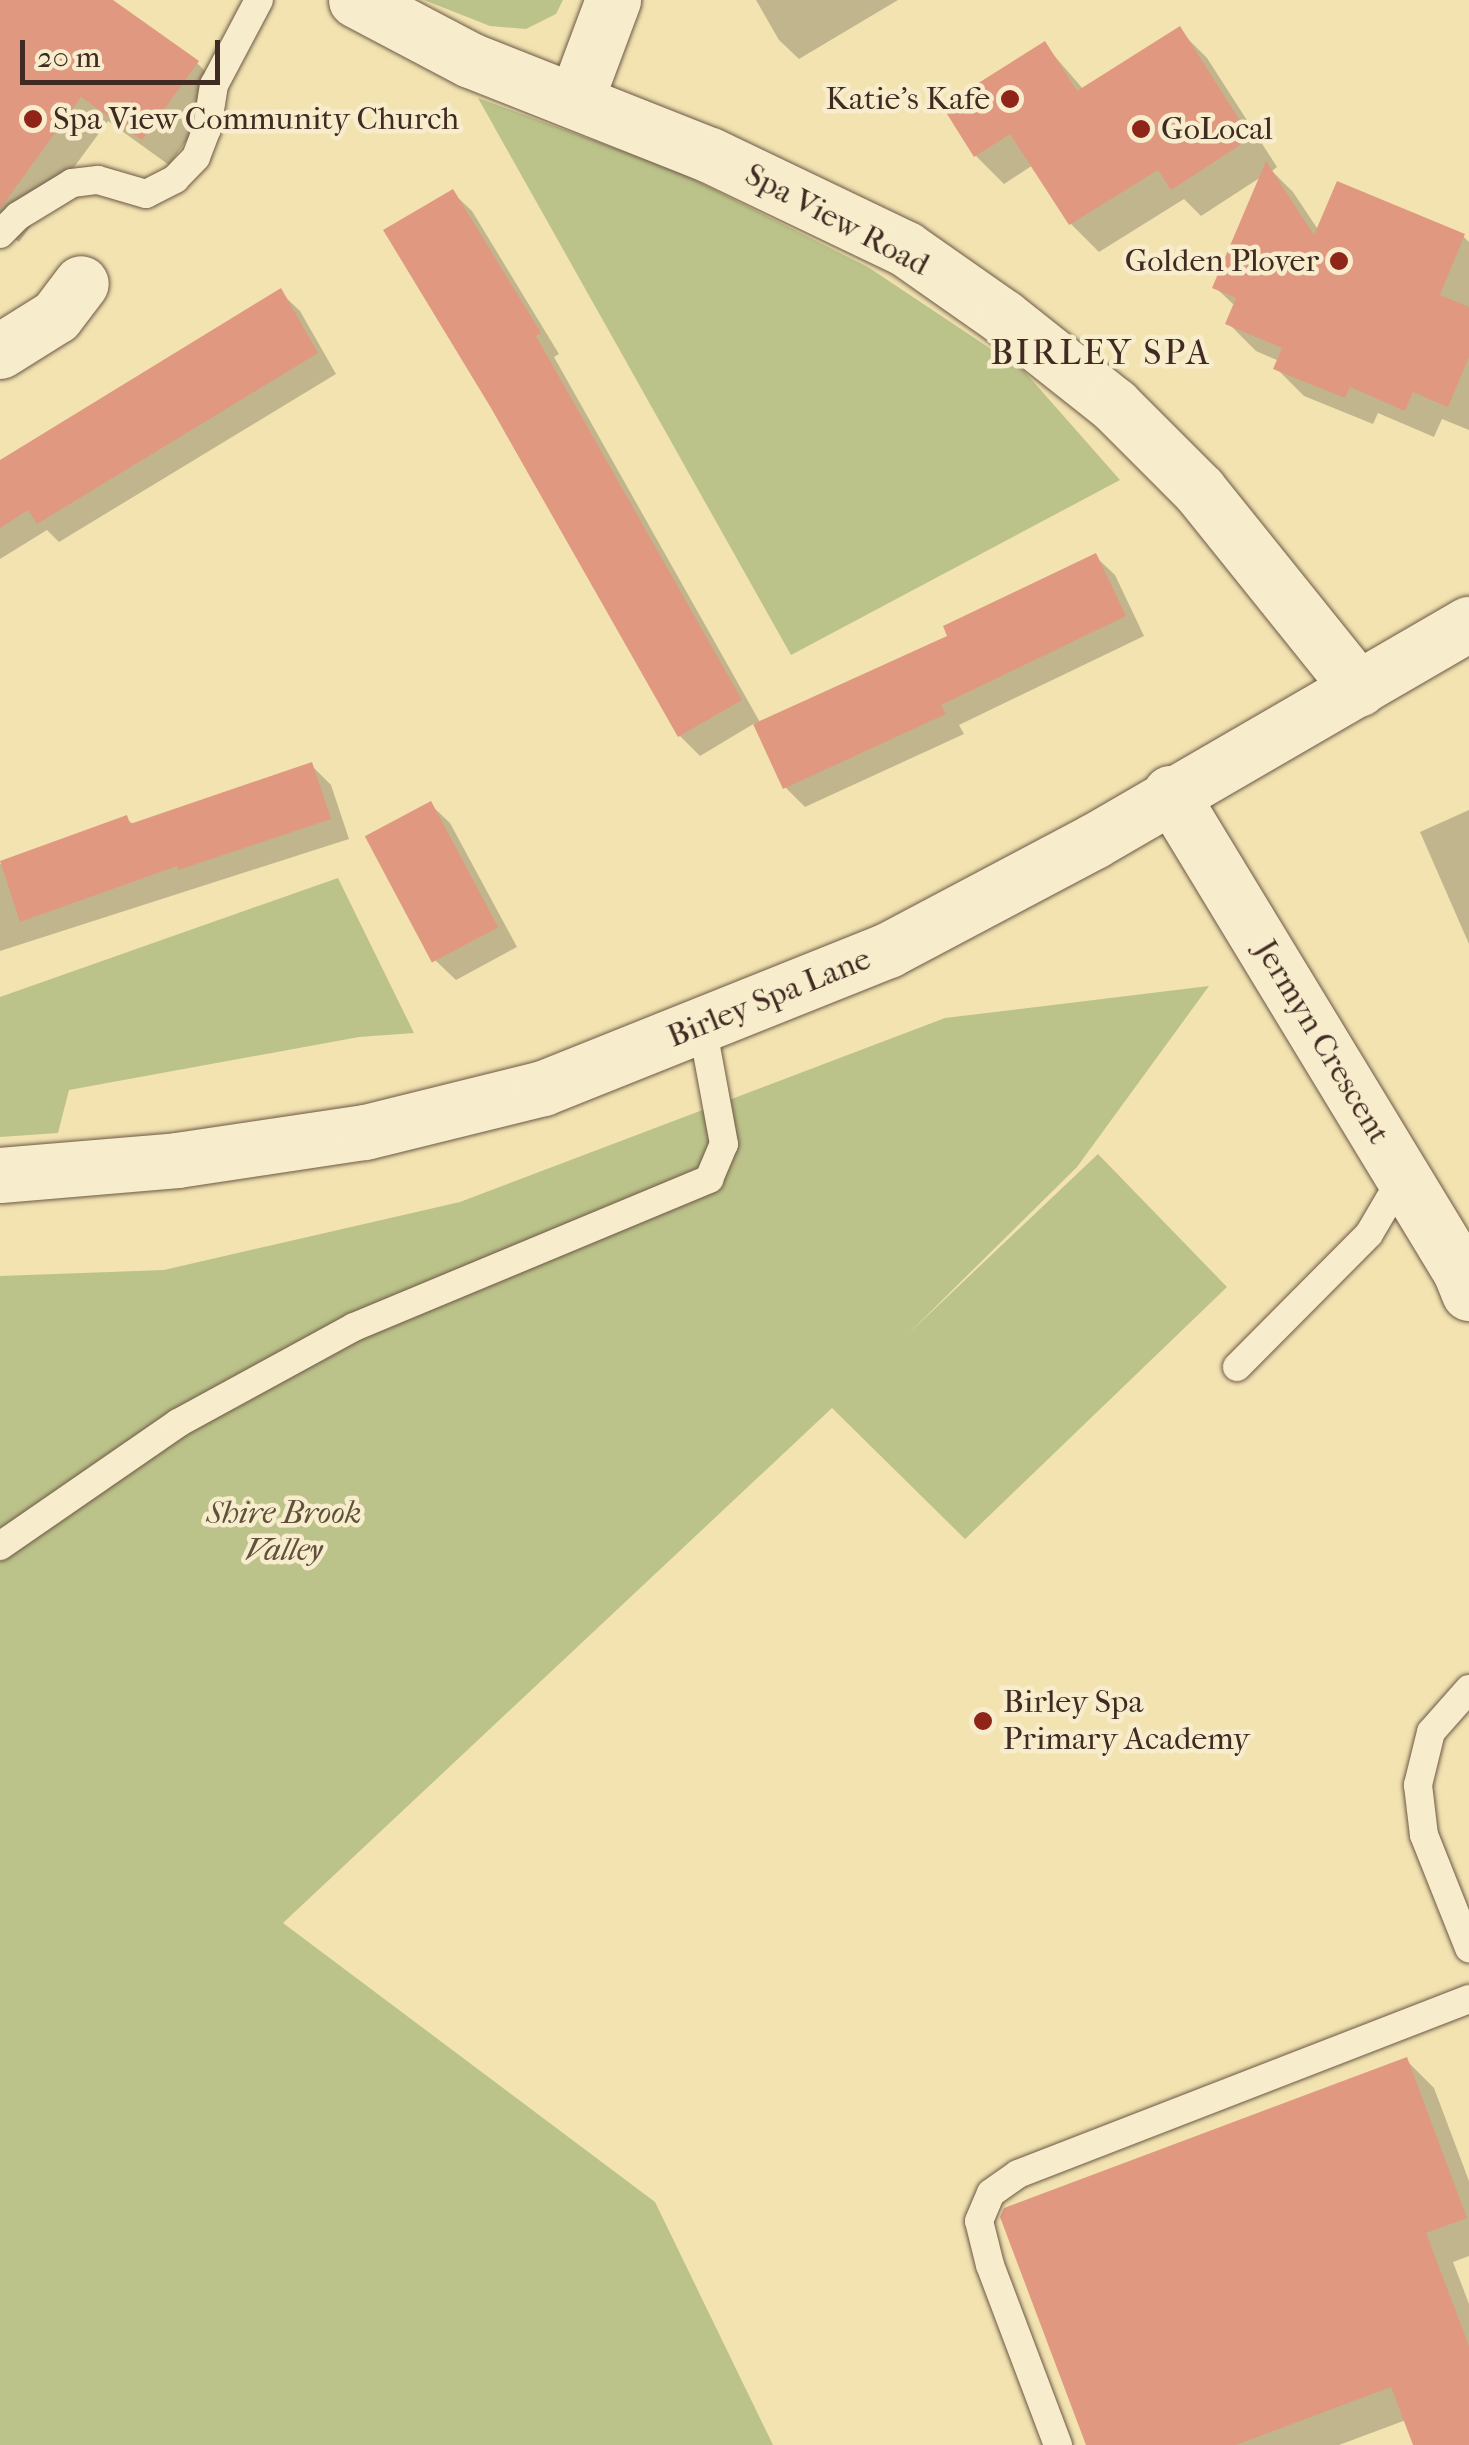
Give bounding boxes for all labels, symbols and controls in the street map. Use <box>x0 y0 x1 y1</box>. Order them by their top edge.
scale bar <box>25 20 225 82</box>
text: 20 m <box>37 40 100 75</box>
place label: Katie's Kafe <box>825 80 990 118</box>
marker: Katie's Kafe <box>999 88 1021 110</box>
place label: Spa View Community Church <box>53 100 459 138</box>
marker: Spa View Community Church <box>22 108 44 130</box>
place label: GoLocal <box>1161 110 1273 148</box>
marker: GoLocal <box>1130 118 1152 140</box>
street label: Spa View Road <box>738 155 936 285</box>
place label: Golden Plover <box>1125 242 1319 280</box>
marker: Golden Plover <box>1328 250 1350 272</box>
district label: BIRLEY SPA <box>991 332 1211 374</box>
street label: Jermyn Crescent <box>1246 933 1398 1151</box>
street label: Birley Spa Lane <box>662 940 876 1056</box>
park label: Shire Brook Valley <box>206 1495 362 1570</box>
place label: Birley Spa Primary Academy <box>1003 1684 1250 1759</box>
marker: Birley Spa Primary Academy <box>972 1710 994 1732</box>

